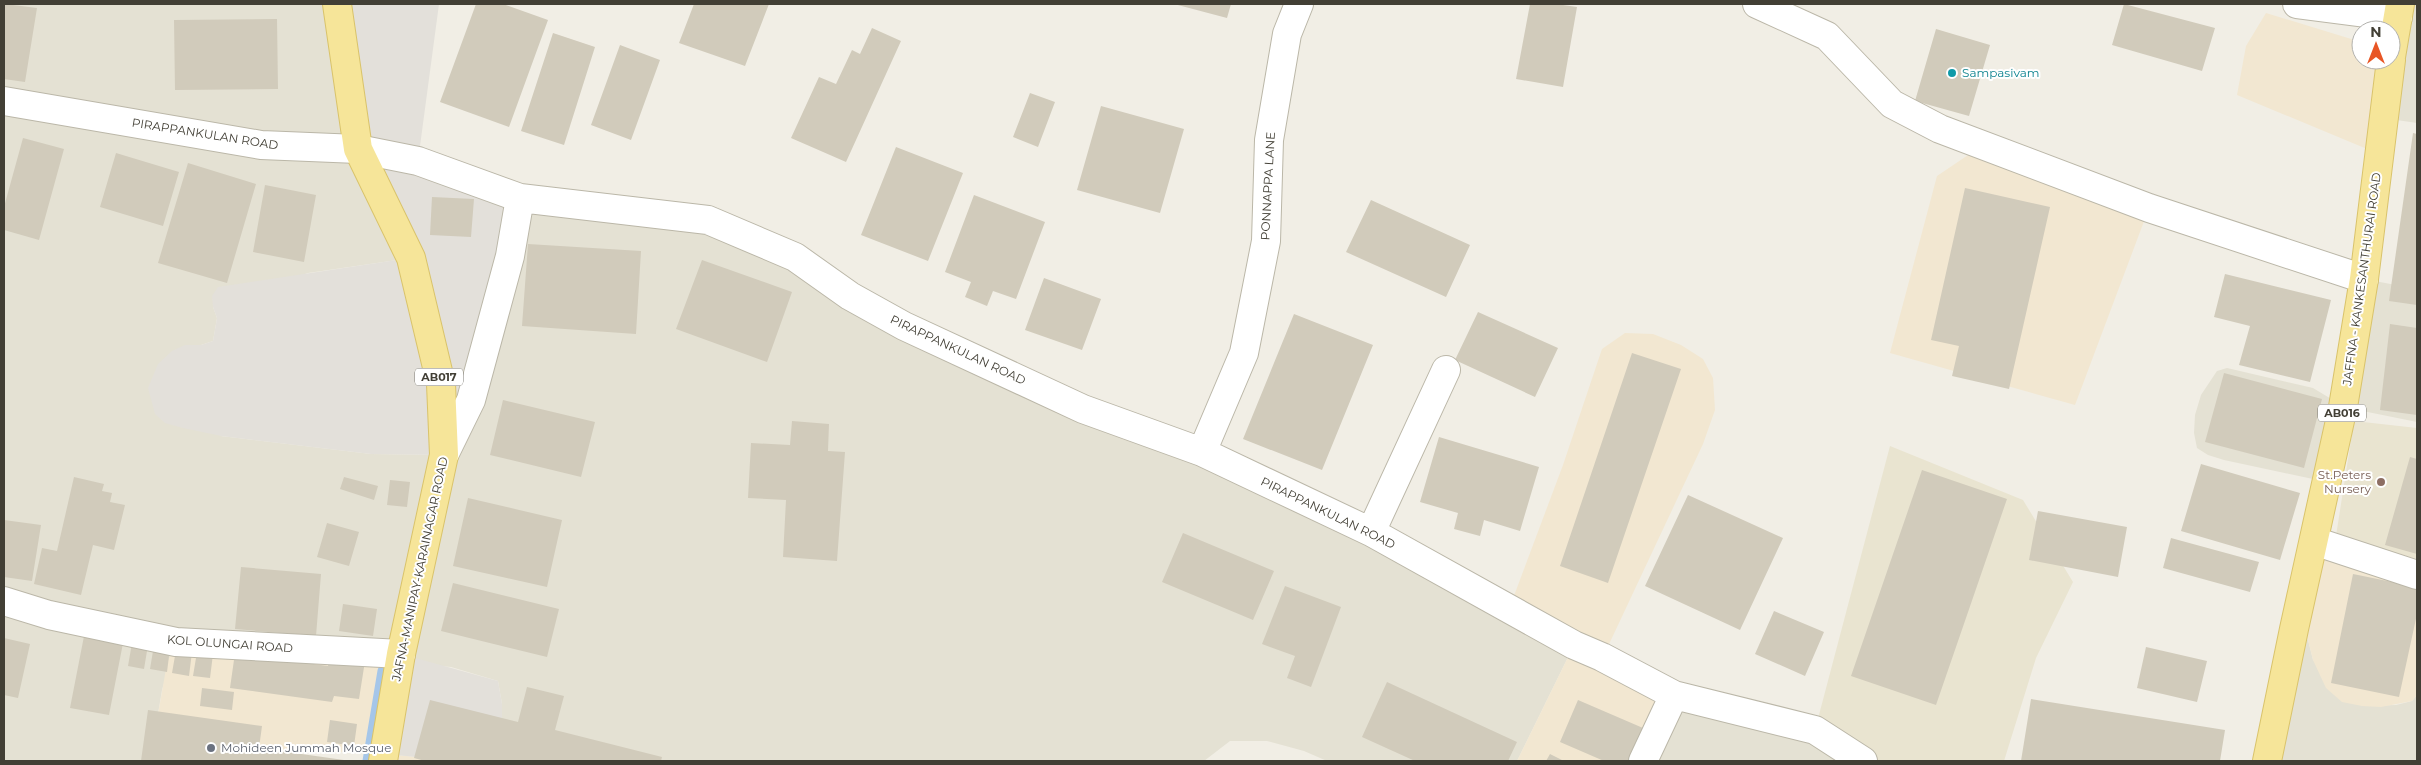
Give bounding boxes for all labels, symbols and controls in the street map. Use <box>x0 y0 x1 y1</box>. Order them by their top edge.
north arrow <box>2351 20 2401 70</box>
text: N <box>2370 23 2382 41</box>
place label: Sampasivam <box>1962 65 2040 80</box>
marker: Sampasivam <box>1946 67 1958 79</box>
street label: PIRAPPANKULAN ROAD <box>131 115 279 153</box>
street label: PONNAPPA LANE <box>1257 131 1278 241</box>
street label: JAFFNA - KANKESANTHURAI ROAD <box>2339 171 2384 387</box>
street label: PIRAPPANKULAN ROAD <box>888 311 1029 388</box>
road number: AB017 <box>415 368 463 386</box>
road number: AB016 <box>2318 404 2366 422</box>
street label: JAFNA-MANIPAY-KARAINAGAR ROAD <box>388 455 451 683</box>
place label: St.Peters Nursery <box>2318 467 2371 496</box>
street label: PIRAPPANKULAN ROAD <box>1258 473 1398 552</box>
marker: St.Peters Nursery <box>2375 476 2387 488</box>
street label: KOL OLUNGAI ROAD <box>166 632 294 655</box>
place label: Mohideen Jummah Mosque <box>221 740 391 755</box>
marker: Mohideen Jummah Mosque <box>205 742 217 754</box>

